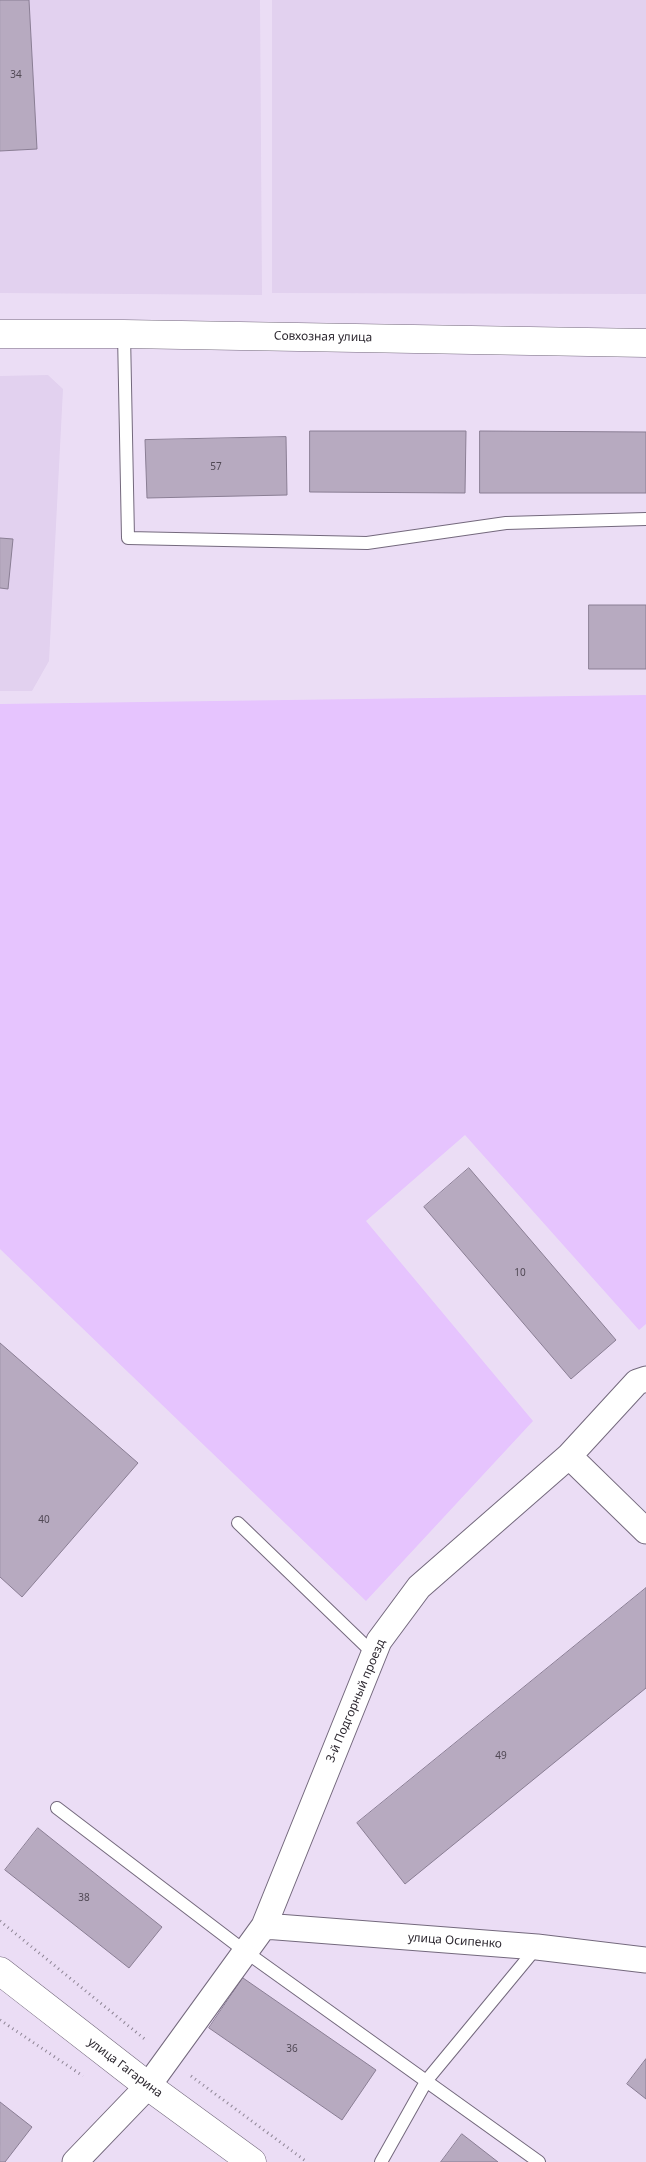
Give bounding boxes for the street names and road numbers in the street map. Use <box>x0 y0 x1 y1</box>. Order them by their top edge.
street label: Совхозная улица <box>274 329 372 345</box>
street label: 3-й Подгорный проезд <box>323 1637 389 1765</box>
street label: улица Осипенко <box>408 1931 502 1951</box>
street label: улица Гагарина <box>85 2035 165 2101</box>

